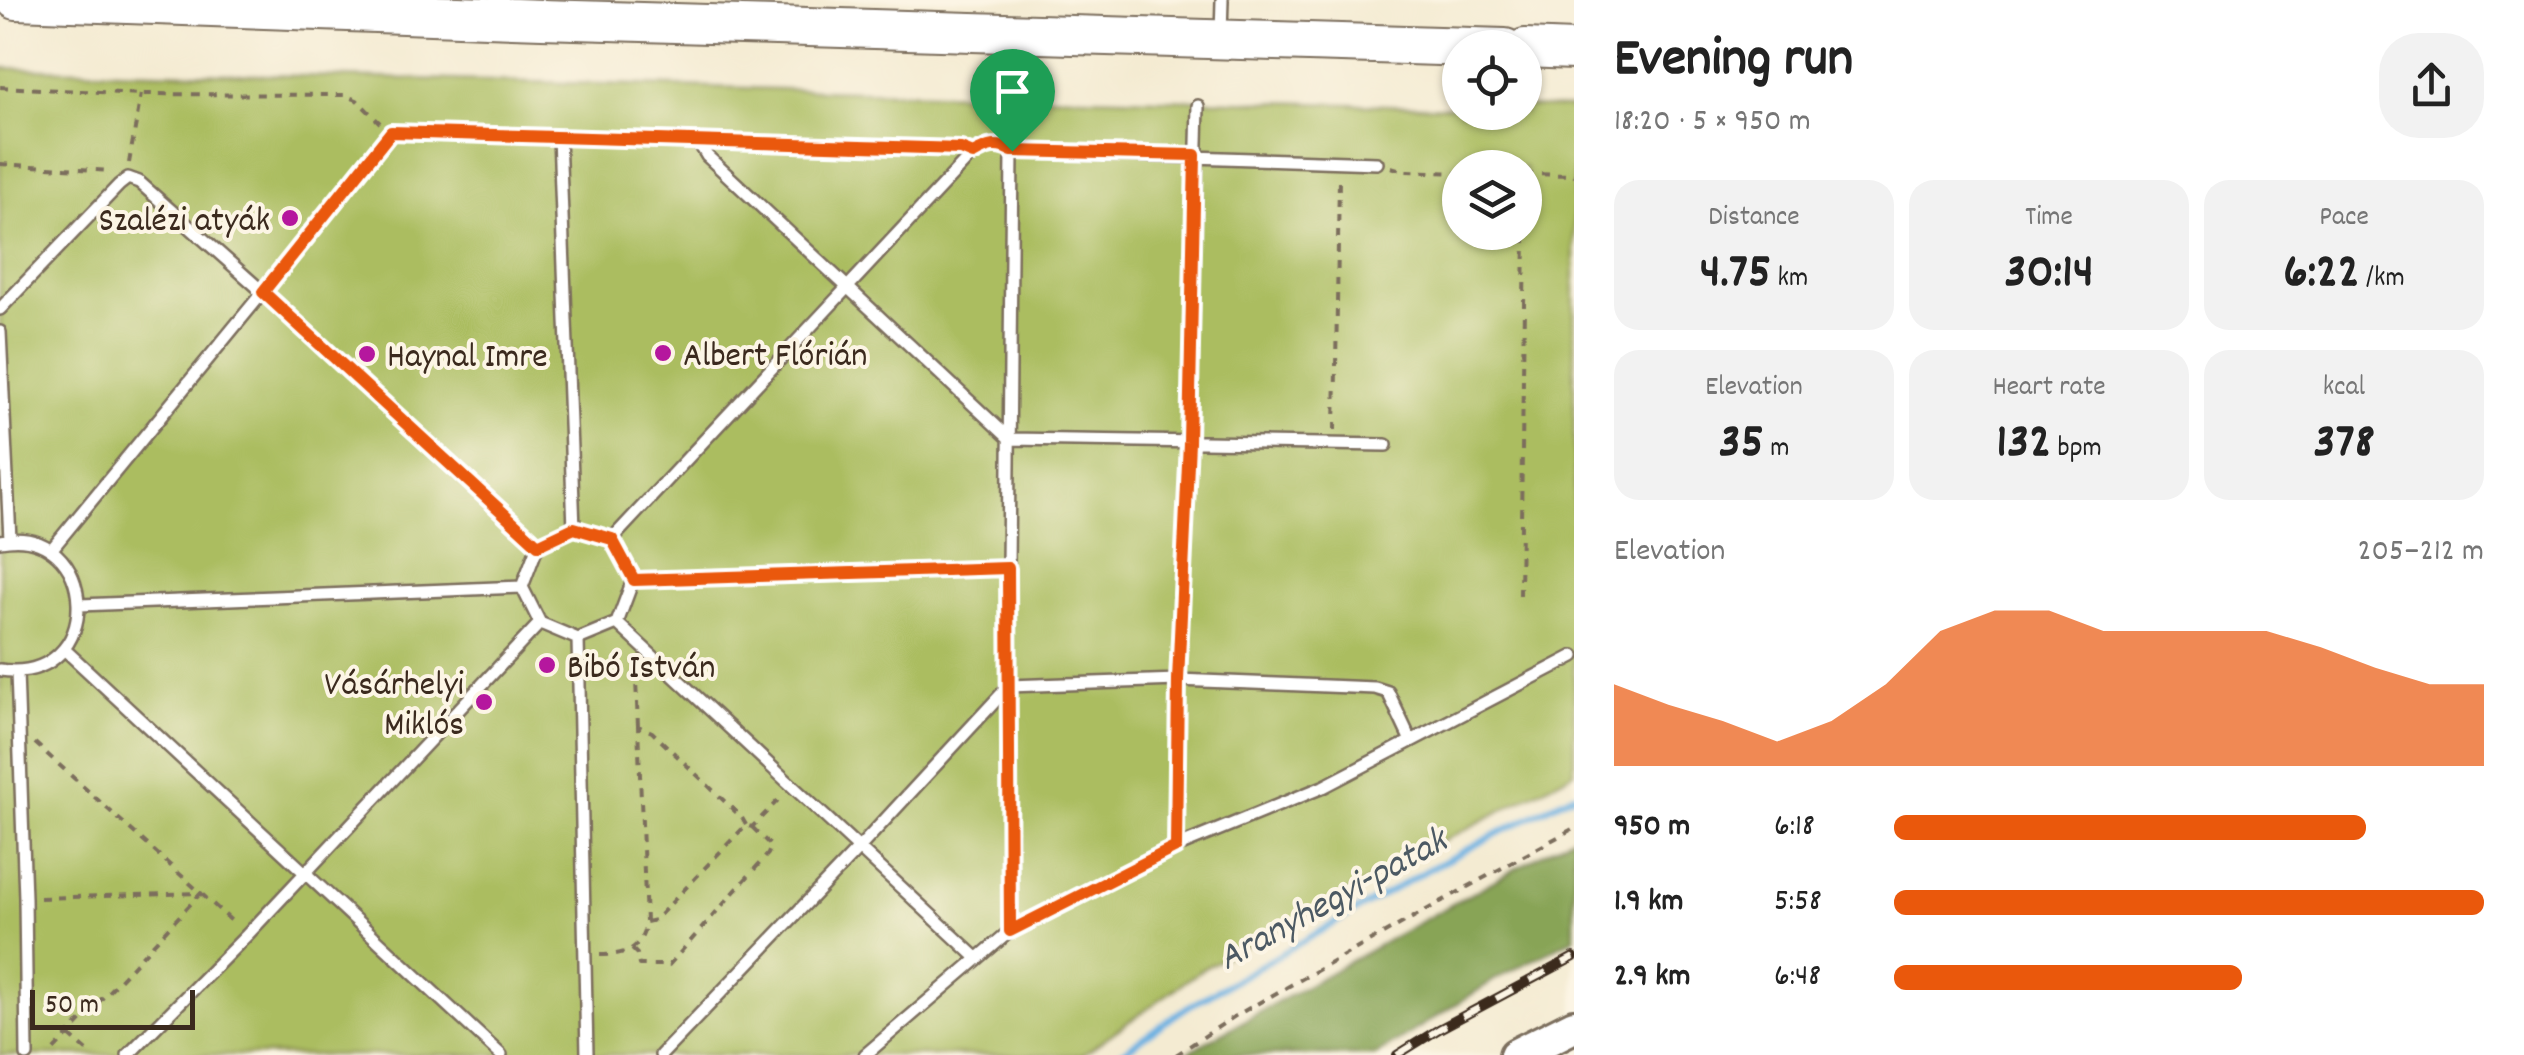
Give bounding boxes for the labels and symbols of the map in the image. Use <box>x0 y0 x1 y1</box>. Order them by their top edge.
pin <box>970 49 1055 152</box>
place label: Szalézi atyák <box>98 198 270 248</box>
marker: Szalézi atyák <box>279 207 301 229</box>
place label: Albert Flórián <box>683 333 867 383</box>
place label: Haynal Imre <box>387 334 548 384</box>
marker: Albert Flórián <box>652 342 674 364</box>
marker: Haynal Imre <box>356 343 378 365</box>
place label: Bibó István <box>567 645 715 695</box>
marker: Bibó István <box>536 654 558 676</box>
place label: Vásárhelyi Miklós <box>324 662 464 752</box>
marker: Vásárhelyi Miklós <box>473 691 495 713</box>
water label: Aranyhegyi-patak <box>1209 814 1461 988</box>
scale bar <box>30 985 195 1030</box>

